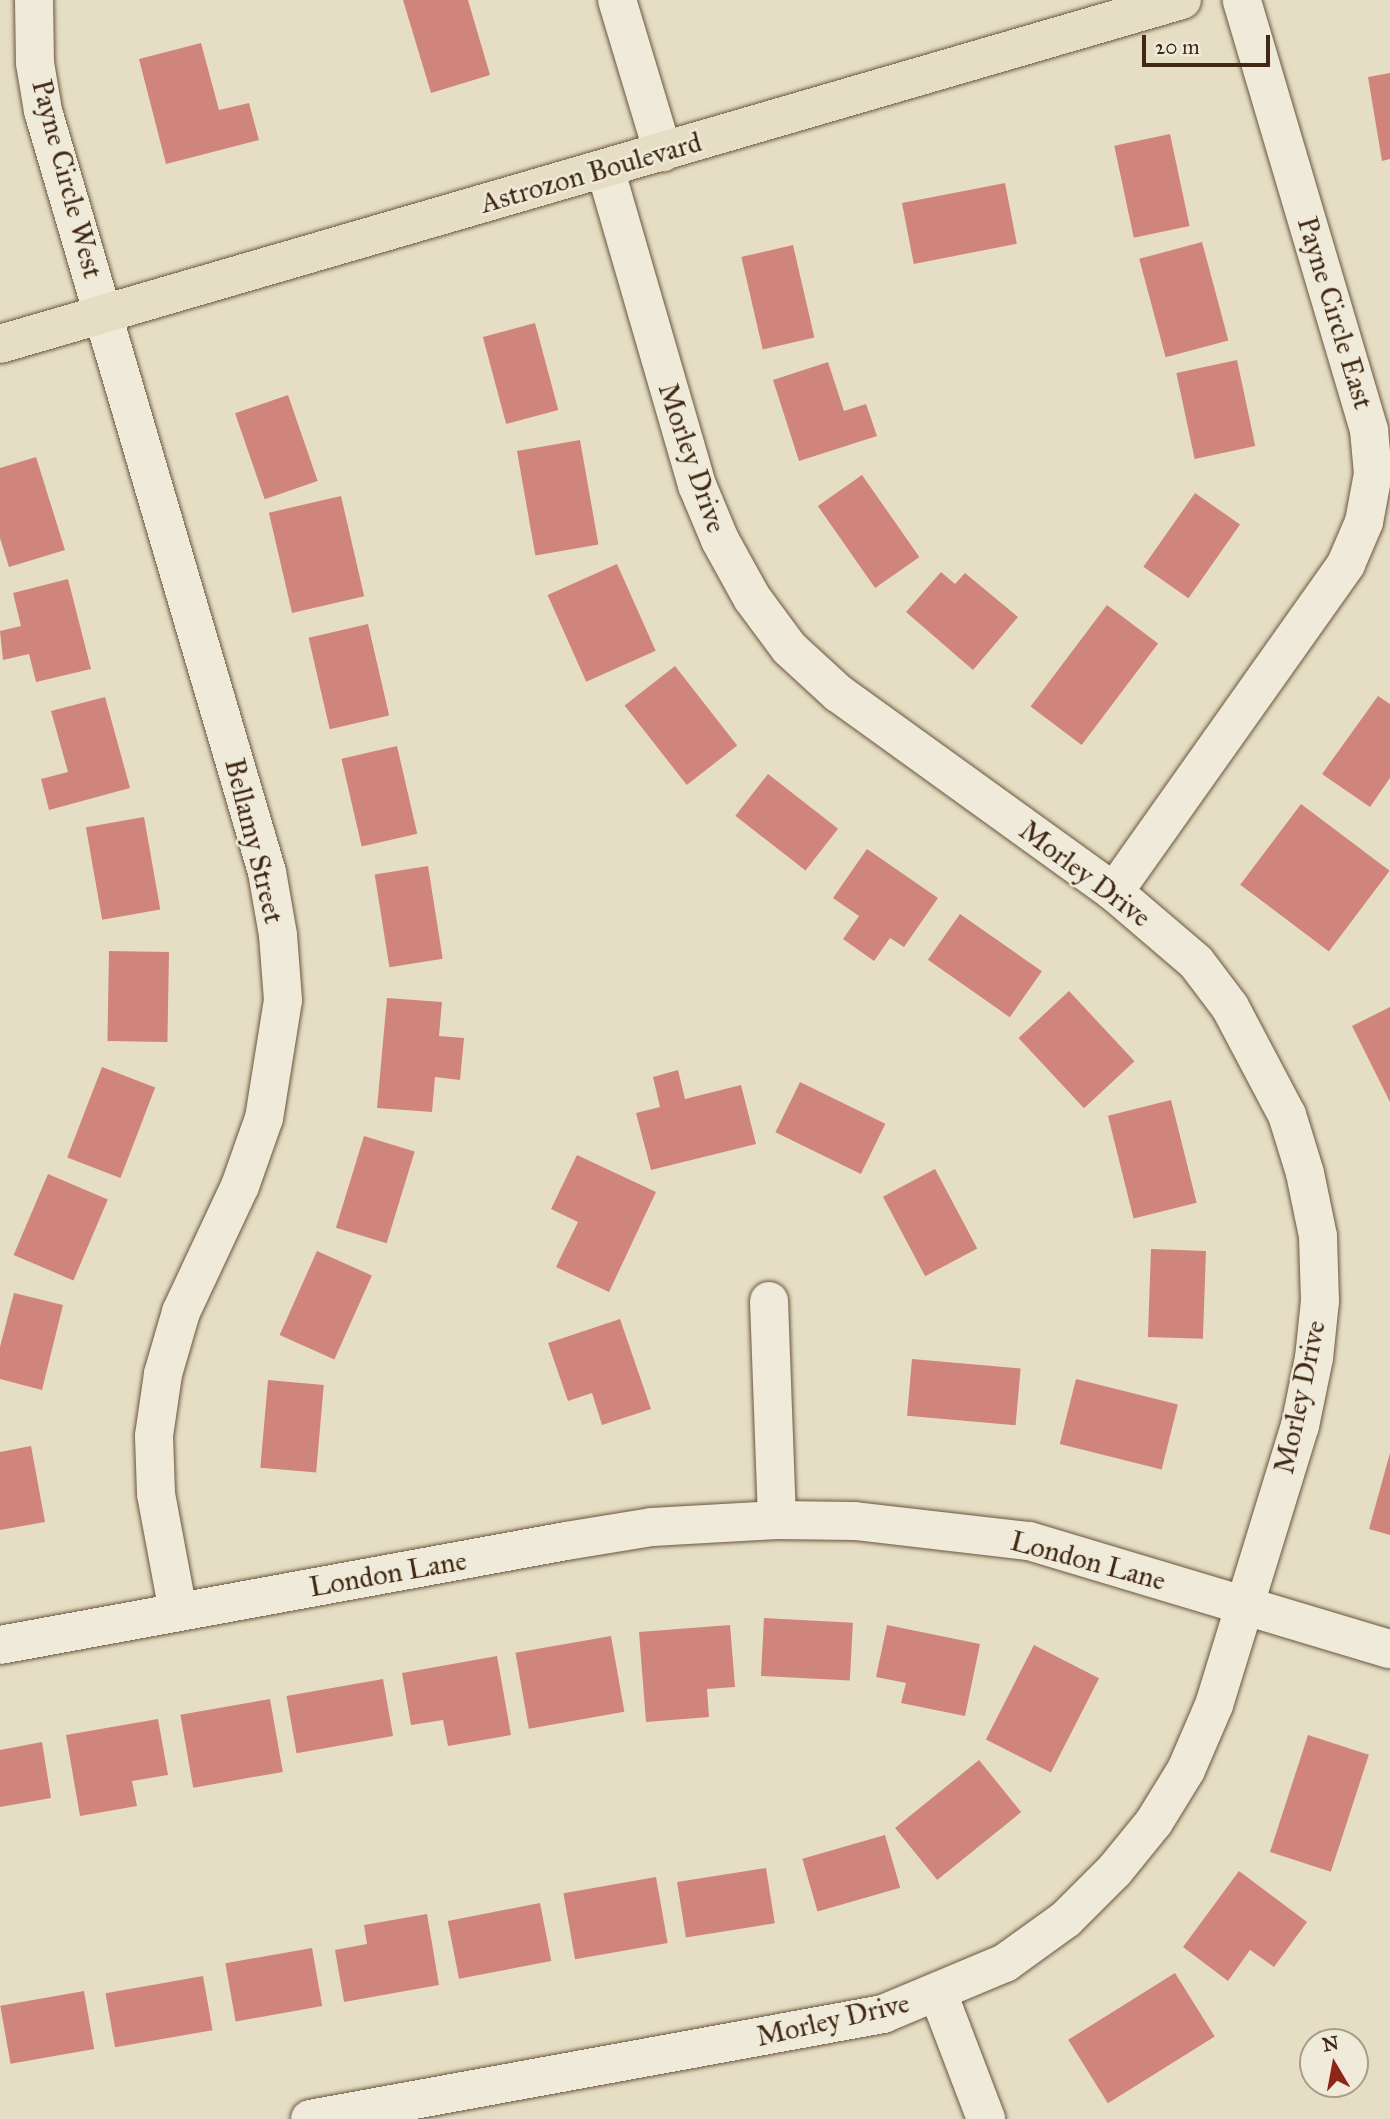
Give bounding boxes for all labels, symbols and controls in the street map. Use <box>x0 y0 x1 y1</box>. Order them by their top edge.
scale bar <box>1145 21 1273 65</box>
text: 20 m <box>1155 34 1200 60</box>
street label: Payne Circle West <box>24 76 110 282</box>
street label: Astrozon Boulevard <box>477 125 705 221</box>
street label: Payne Circle East <box>1290 213 1380 413</box>
street label: Morley Drive <box>651 379 733 537</box>
street label: Bellamy Street <box>217 755 291 927</box>
street label: Morley Drive <box>1013 814 1157 934</box>
street label: Morley Drive <box>1267 1317 1333 1477</box>
street label: London Lane <box>1007 1524 1169 1598</box>
street label: London Lane <box>307 1544 469 1604</box>
street label: Morley Drive <box>753 1986 913 2054</box>
north arrow <box>1299 2028 1369 2098</box>
text: N <box>1321 2031 1341 2057</box>

